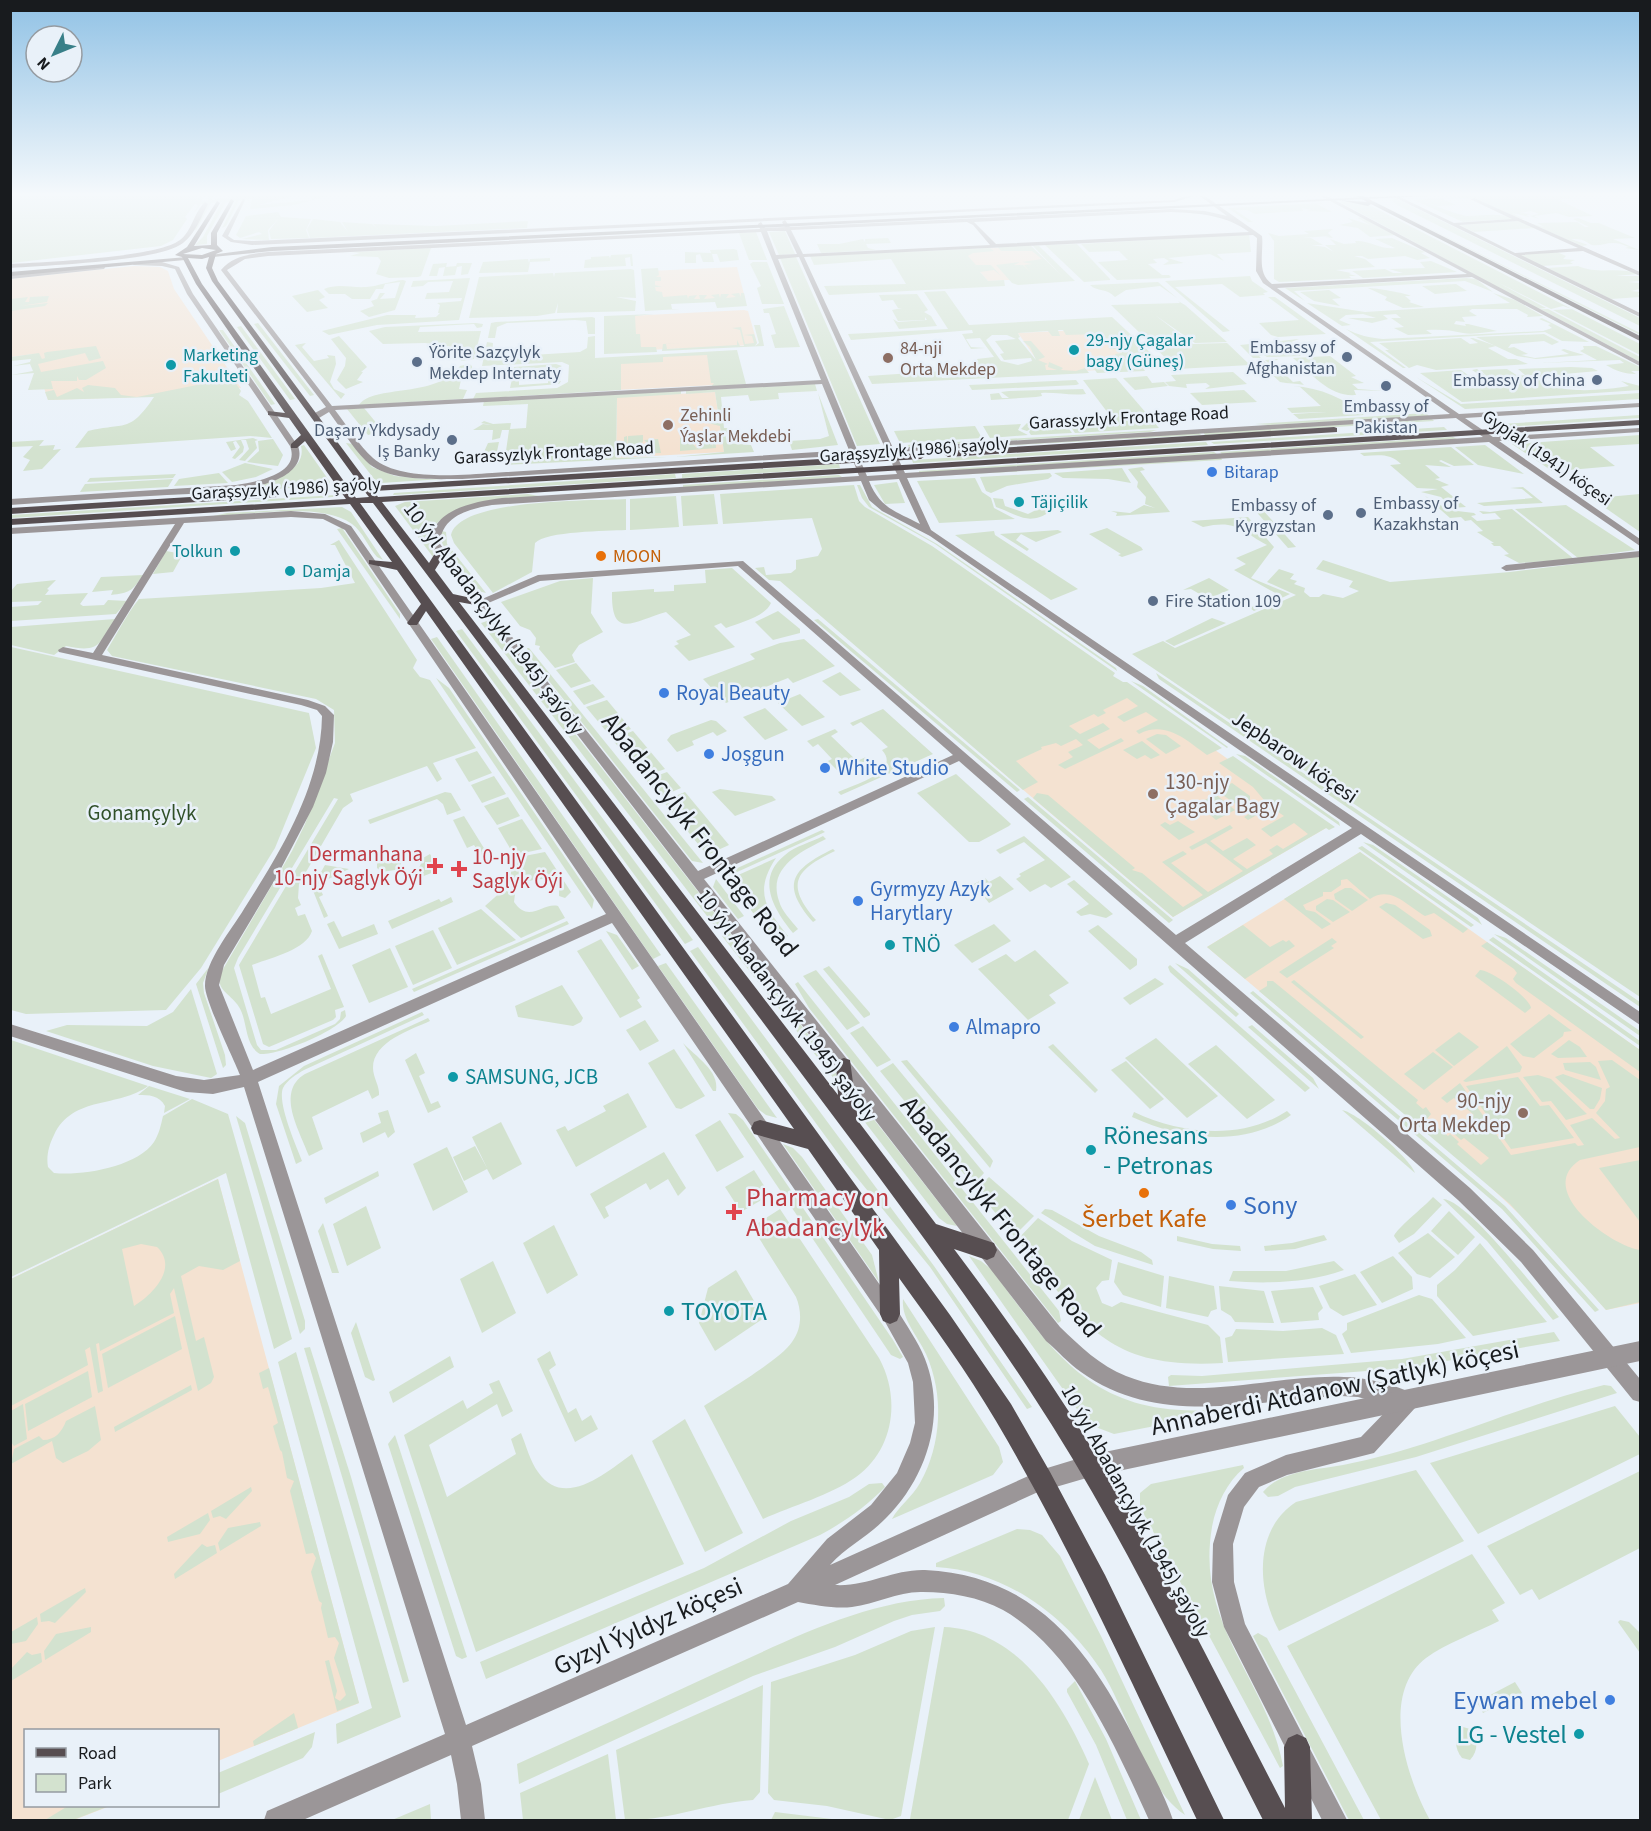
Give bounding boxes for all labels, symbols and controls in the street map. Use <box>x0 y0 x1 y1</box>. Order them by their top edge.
north arrow <box>24 24 84 84</box>
text: N <box>32 52 55 75</box>
place label: 29-njy Çagalar bagy (Güneş) <box>1086 328 1194 374</box>
place label: Embassy of Afghanistan <box>1246 335 1336 381</box>
place label: 84-nji Orta Mekdep <box>900 336 996 382</box>
place label: Ýörite Sazçylyk Mekdep Internaty <box>428 340 561 386</box>
place label: Marketing Fakulteti <box>183 343 258 389</box>
marker: 29-njy Çagalar bagy (Güneş) <box>1067 343 1081 357</box>
marker: Embassy of Afghanistan <box>1340 350 1354 364</box>
marker: 84-nji Orta Mekdep <box>881 351 895 365</box>
marker: Ýörite Sazçylyk Mekdep Internaty <box>410 355 424 369</box>
marker: Marketing Fakulteti <box>164 358 178 372</box>
place label: Embassy of China <box>1453 368 1585 393</box>
marker: Embassy of China <box>1590 373 1604 387</box>
marker: Embassy of Pakistan <box>1379 379 1393 393</box>
place label: Embassy of Pakistan <box>1343 394 1429 440</box>
street label: Garassyzlyk Frontage Road <box>1028 400 1230 436</box>
place label: Zehinli Ýaşlar Mekdebi <box>679 403 791 449</box>
street label: Gypjak (1941) köçesi <box>1477 404 1617 512</box>
place label: Daşary Ykdysady Iş Banky <box>314 418 441 464</box>
marker: Zehinli Ýaşlar Mekdebi <box>661 418 675 432</box>
street label: Garaşsyzlyk (1986) şaýoly <box>819 431 1010 469</box>
marker: Daşary Ykdysady Iş Banky <box>445 433 459 447</box>
street label: Garassyzlyk Frontage Road <box>453 435 655 471</box>
place label: Bitarap <box>1224 460 1279 485</box>
marker: Bitarap <box>1205 465 1219 479</box>
street label: Garaşsyzlyk (1986) şaýoly <box>191 472 382 506</box>
place label: Täjiçilik <box>1031 490 1088 515</box>
place label: Embassy of Kazakhstan <box>1373 491 1459 537</box>
place label: Embassy of Kyrgyzstan <box>1231 493 1317 539</box>
street label: 10 ýyl Abadançylyk (1945) şaýoly <box>396 495 592 741</box>
marker: Täjiçilik <box>1012 495 1026 509</box>
marker: Embassy of Kazakhstan <box>1354 506 1368 520</box>
marker: Embassy of Kyrgyzstan <box>1321 508 1335 522</box>
place label: Tolkun <box>172 539 223 564</box>
marker: Tolkun <box>228 544 242 558</box>
place label: MOON <box>613 544 662 569</box>
marker: MOON <box>594 549 608 563</box>
place label: Damja <box>302 559 351 584</box>
marker: Damja <box>283 564 297 578</box>
place label: Fire Station 109 <box>1165 589 1281 614</box>
marker: Fire Station 109 <box>1146 594 1160 608</box>
place label: Royal Beauty <box>676 678 790 708</box>
marker: Royal Beauty <box>657 686 671 700</box>
street label: Jepbarow köçesi <box>1226 704 1364 810</box>
street label: Abadancylyk Frontage Road <box>593 705 807 965</box>
place label: Joşgun <box>721 739 785 769</box>
marker: Joşgun <box>702 747 716 761</box>
place label: White Studio <box>837 753 949 783</box>
marker: White Studio <box>818 761 832 775</box>
place label: 130-njy Çagalar Bagy <box>1165 767 1280 821</box>
marker: 130-njy Çagalar Bagy <box>1146 787 1160 801</box>
park label: Gonamçylyk <box>88 798 197 828</box>
place label: Dermanhana 10-njy Saglyk Öýi <box>274 839 423 893</box>
place label: 10-njy Saglyk Öýi <box>472 842 563 896</box>
marker: Dermanhana 10-njy Saglyk Öýi <box>428 859 442 873</box>
marker: 10-njy Saglyk Öýi <box>450 860 468 878</box>
place label: Gyrmyzy Azyk Harytlary <box>870 874 991 928</box>
street label: 10 ýyl Abadançylyk (1945) şaýoly <box>689 882 885 1128</box>
marker: Gyrmyzy Azyk Harytlary <box>851 894 865 908</box>
place label: TNÖ <box>902 930 941 960</box>
marker: TNÖ <box>883 938 897 952</box>
place label: Almapro <box>966 1012 1041 1042</box>
marker: Almapro <box>947 1020 961 1034</box>
place label: SAMSUNG, JCB <box>465 1062 598 1092</box>
marker: SAMSUNG, JCB <box>446 1070 460 1084</box>
place label: 90-njy Orta Mekdep <box>1399 1086 1511 1140</box>
street label: Abadancylyk Frontage Road <box>892 1088 1110 1346</box>
marker: 90-njy Orta Mekdep <box>1516 1106 1530 1120</box>
place label: Rönesans - Petronas <box>1103 1117 1213 1184</box>
marker: Rönesans - Petronas <box>1084 1143 1098 1157</box>
place label: Pharmacy on Abadancylyk <box>746 1179 889 1246</box>
marker: Šerbet Kafe <box>1137 1186 1151 1200</box>
place label: Sony <box>1243 1187 1297 1224</box>
marker: Sony <box>1224 1198 1238 1212</box>
place label: Šerbet Kafe <box>1081 1200 1207 1237</box>
marker: Pharmacy on Abadancylyk <box>727 1205 741 1219</box>
place label: TOYOTA <box>681 1293 768 1330</box>
marker: TOYOTA <box>662 1304 676 1318</box>
street label: Annaberdi Atdanow (Şatlyk) köçesi <box>1147 1331 1523 1445</box>
street label: 10 ýyl Abadançylyk (1945) şaýoly <box>1054 1379 1218 1643</box>
street label: Gyzyl Ýyldyz köçesi <box>548 1568 748 1684</box>
place label: Eywan mebel <box>1453 1682 1598 1719</box>
marker: Eywan mebel <box>1603 1693 1617 1707</box>
place label: LG - Vestel <box>1456 1716 1567 1753</box>
marker: LG - Vestel <box>1572 1727 1586 1741</box>
legend <box>24 1729 219 1807</box>
text: Road <box>78 1741 117 1766</box>
text: Park <box>78 1771 112 1796</box>

